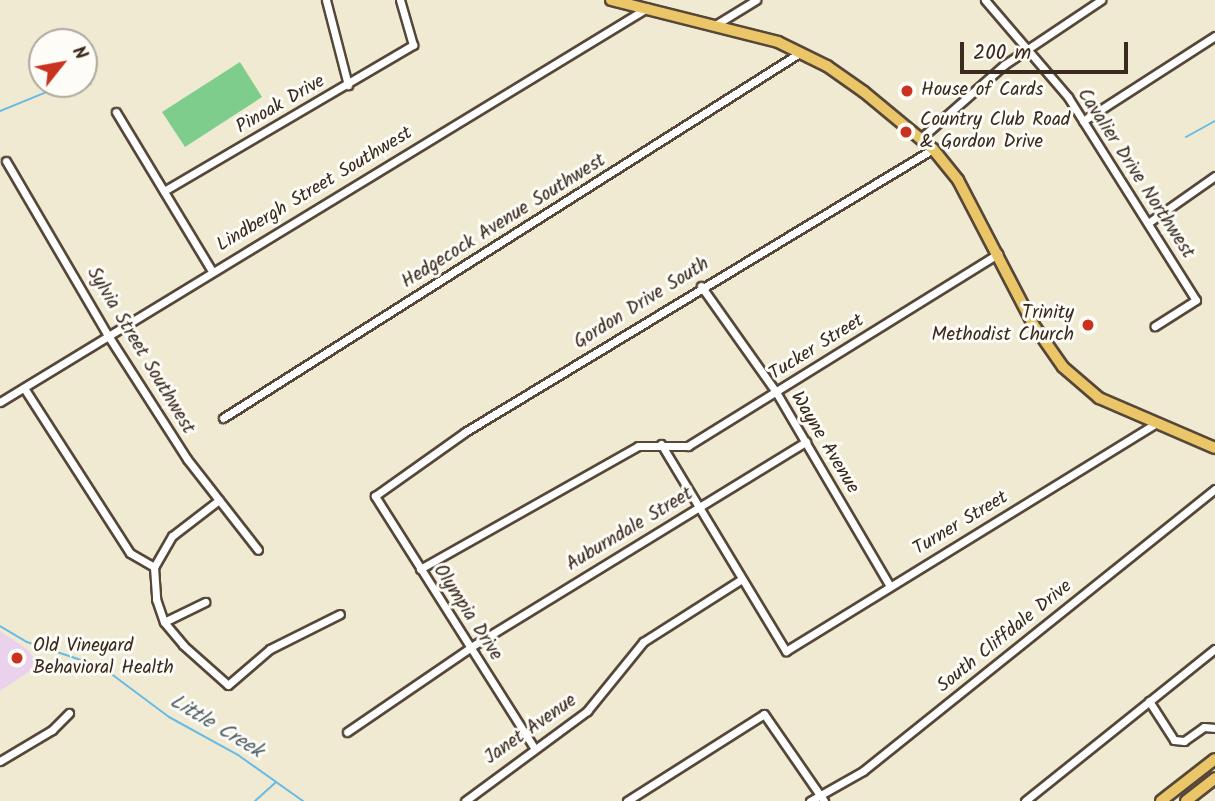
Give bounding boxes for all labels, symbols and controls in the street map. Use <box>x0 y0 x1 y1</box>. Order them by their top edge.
north arrow <box>28 28 98 98</box>
scale bar <box>963 28 1131 72</box>
text: 200 m <box>973 37 1031 70</box>
text: N <box>63 40 95 66</box>
street label: Pinoak Drive <box>233 70 329 140</box>
place label: House of Cards <box>921 80 1043 102</box>
marker: House of Cards <box>899 83 915 99</box>
street label: Cavalier Drive Northwest <box>1071 85 1199 263</box>
place label: Country Club Road & Gordon Drive <box>920 110 1070 154</box>
street label: Lindbergh Street Southwest <box>213 123 417 257</box>
marker: Country Club Road & Gordon Drive <box>898 124 914 140</box>
street label: Hedgecock Avenue Southwest <box>398 150 610 294</box>
street label: Gordon Drive South <box>570 253 714 355</box>
street label: Sylvia Street Southwest <box>81 263 199 439</box>
place label: Trinity Methodist Church <box>932 303 1074 347</box>
street label: Tucker Street <box>765 310 869 386</box>
marker: Trinity Methodist Church <box>1080 317 1096 333</box>
street label: Wayne Avenue <box>785 388 863 498</box>
street label: Auburndale Street <box>563 483 697 577</box>
street label: Turner Street <box>910 487 1012 561</box>
street label: Olympia Drive <box>427 561 507 665</box>
street label: South Cliffdale Drive <box>933 576 1077 698</box>
place label: Old Vineyard Behavioral Health <box>33 636 174 680</box>
marker: Old Vineyard Behavioral Health <box>7 648 27 668</box>
water label: Little Creek <box>165 689 267 765</box>
street label: Janet Avenue <box>480 690 582 770</box>

